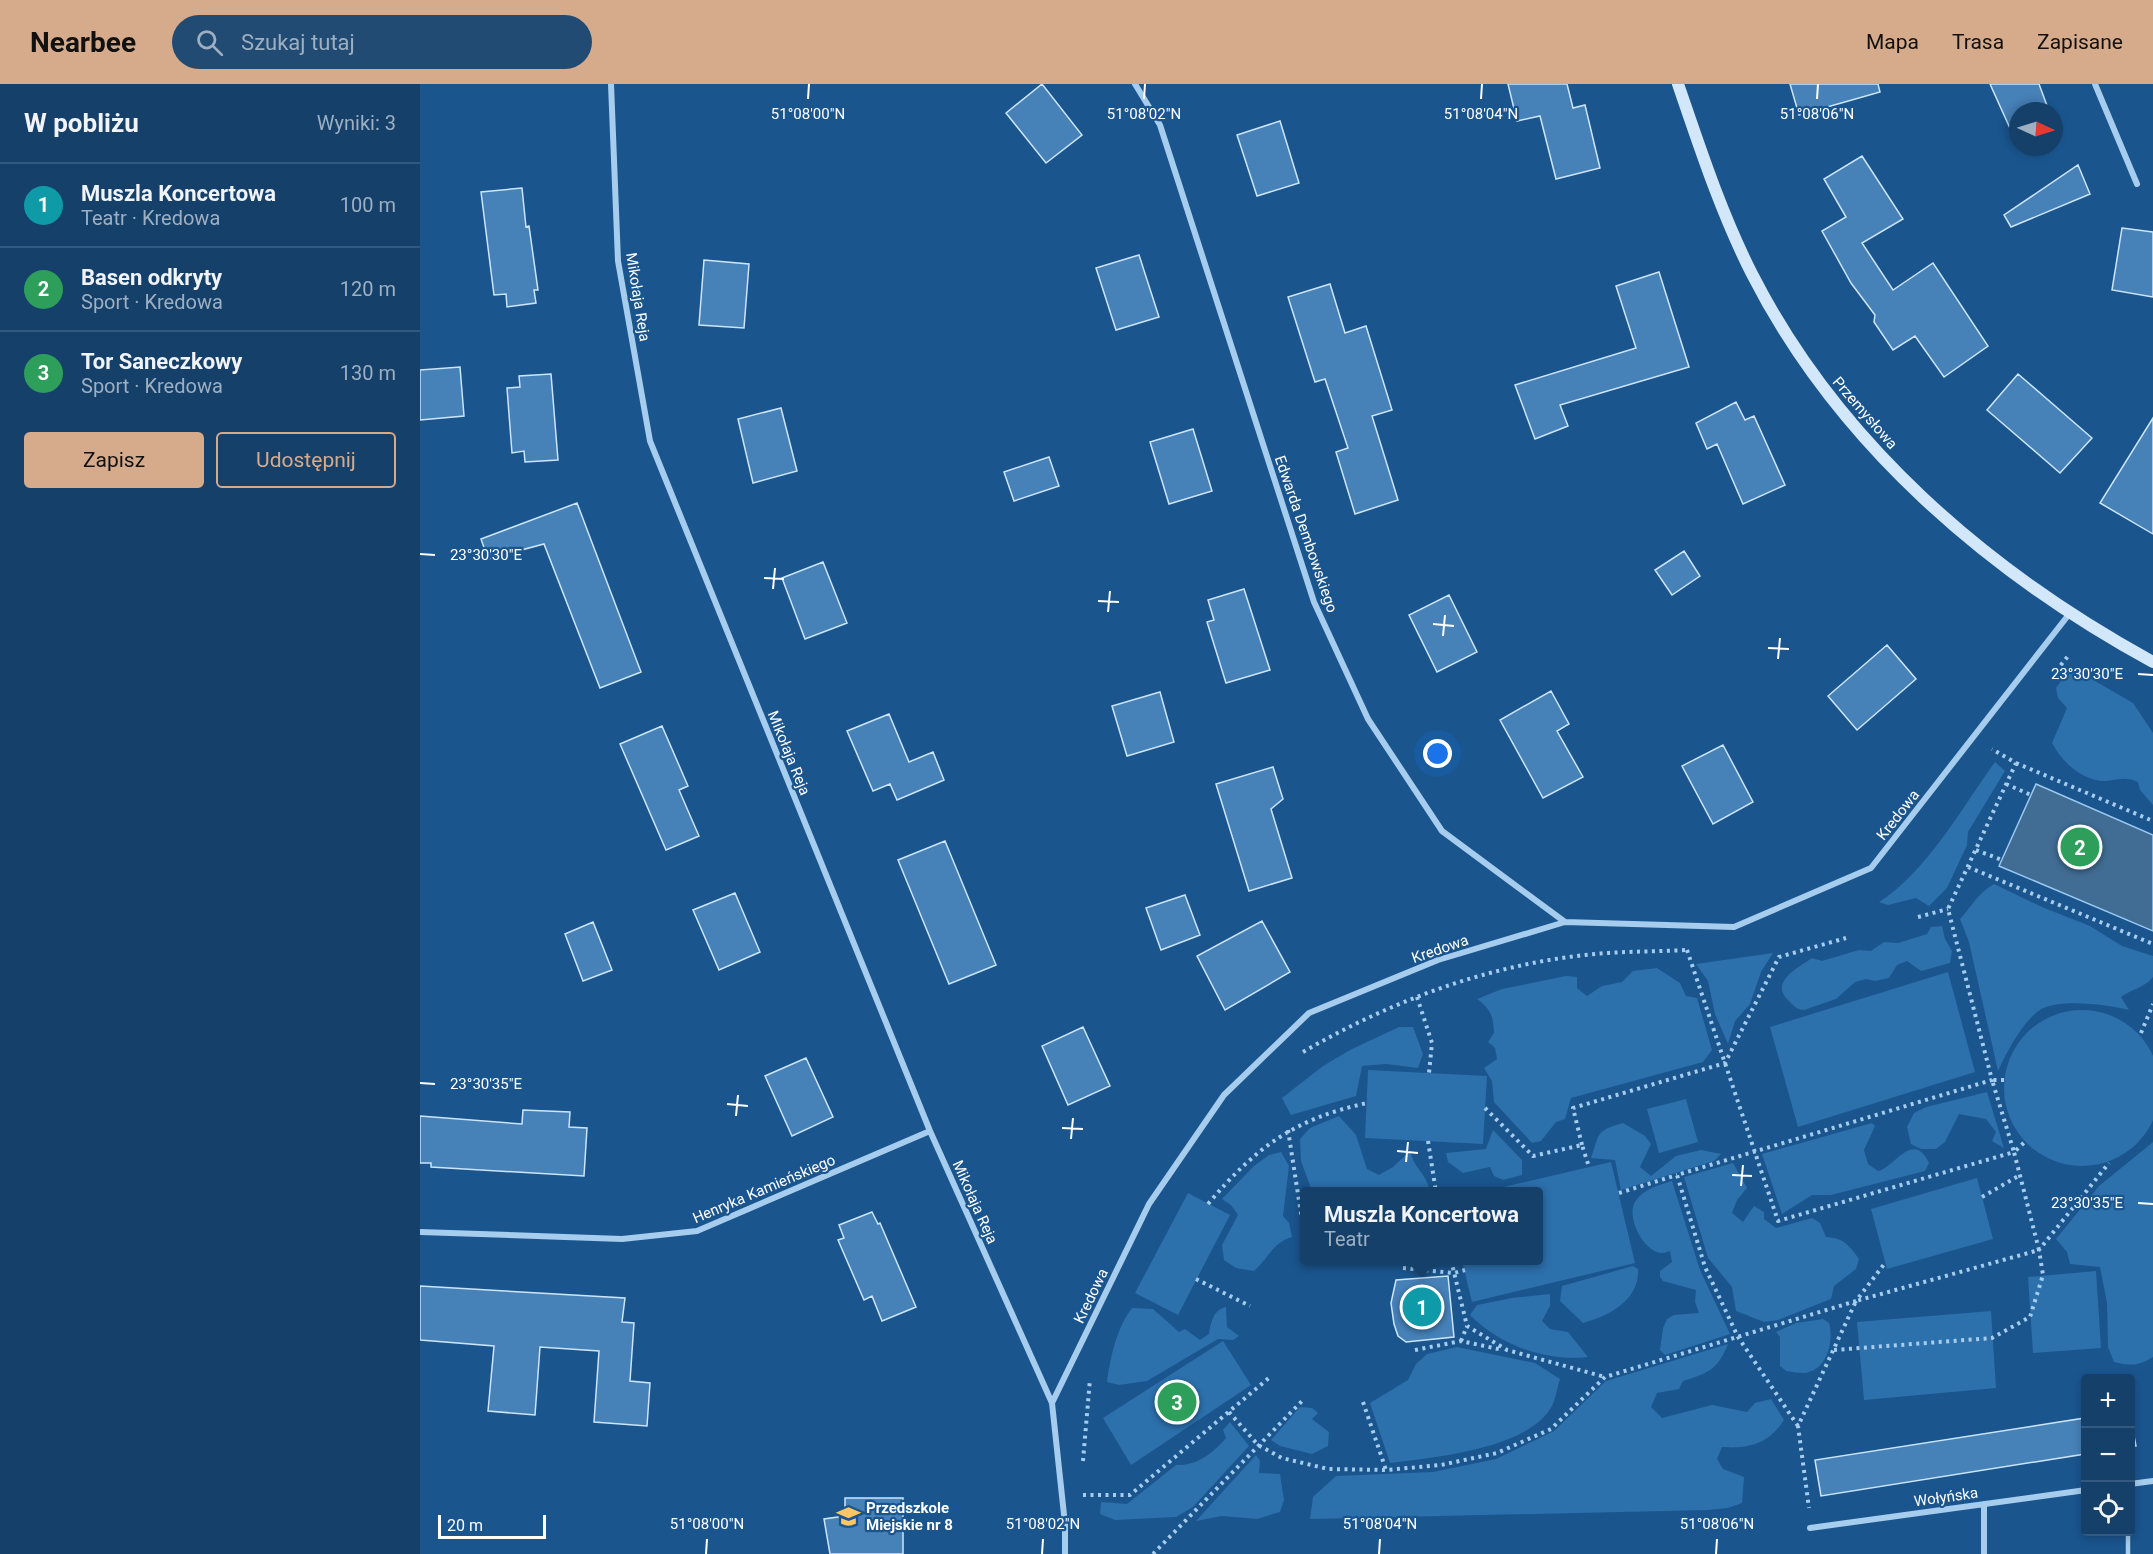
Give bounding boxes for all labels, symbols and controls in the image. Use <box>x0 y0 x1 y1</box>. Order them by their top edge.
search box <box>172 15 592 69</box>
text: Nearbee <box>30 26 136 59</box>
icon: search <box>193 26 226 59</box>
text: Szukaj tutaj <box>241 30 355 55</box>
text: Mapa <box>1866 30 1919 54</box>
text: Trasa <box>1952 30 2004 54</box>
text: Zapisane <box>2037 30 2123 54</box>
north arrow <box>2009 102 2063 156</box>
text: 51°08'00"N <box>771 105 845 123</box>
text: 51°08'02"N <box>1107 105 1181 123</box>
text: 51°08'04"N <box>1444 105 1518 123</box>
text: 51°08'06"N <box>1780 105 1854 123</box>
text: W pobliżu <box>24 108 139 138</box>
text: Wyniki: 3 <box>317 111 396 135</box>
text: Muszla Koncertowa <box>81 181 276 206</box>
text: 1 <box>38 193 49 217</box>
text: 100 m <box>340 193 396 217</box>
text: Teatr · Kredowa <box>81 206 220 230</box>
street label: Mikołaja Reja <box>622 251 654 343</box>
text: Basen odkryty <box>81 265 222 290</box>
text: 2 <box>38 277 49 301</box>
text: 120 m <box>340 277 396 301</box>
text: Sport · Kredowa <box>81 290 223 314</box>
text: Tor Saneczkowy <box>81 349 242 374</box>
text: 3 <box>38 361 49 385</box>
text: 130 m <box>340 361 396 385</box>
street label: Przemysłowa <box>1829 373 1901 453</box>
text: Sport · Kredowa <box>81 374 223 398</box>
button: Zapisz <box>24 432 204 488</box>
button: Udostępnij <box>216 432 396 488</box>
street label: Edwarda Dembowskiego <box>1271 453 1341 615</box>
text: 23°30'30"E <box>450 546 523 564</box>
text: 23°30'30"E <box>2051 665 2124 683</box>
street label: Mikołaja Reja <box>764 708 814 798</box>
your location <box>1423 739 1452 768</box>
street label: Kredowa <box>1873 786 1923 844</box>
pin: 2 <box>2060 824 2100 870</box>
street label: Kredowa <box>1409 931 1471 967</box>
text: 23°30'35"E <box>450 1075 523 1093</box>
street label: Henryka Kamieńskiego <box>690 1151 838 1227</box>
street label: Mikołaja Reja <box>949 1157 1001 1247</box>
popup <box>1300 1187 1543 1265</box>
text: 23°30'35"E <box>2051 1194 2124 1212</box>
text: Muszla Koncertowa <box>1324 1202 1519 1227</box>
text: Teatr <box>1324 1227 1370 1251</box>
street label: Kredowa <box>1070 1266 1112 1326</box>
pin: 1 <box>1402 1284 1442 1330</box>
map controls <box>2081 1374 2135 1536</box>
button: + <box>2081 1374 2135 1428</box>
pin: 3 <box>1158 1380 1197 1424</box>
button: − <box>2081 1428 2135 1482</box>
button: locate <box>2081 1482 2135 1536</box>
street label: Wołyńska <box>1913 1484 1979 1510</box>
place label: Przedszkole Miejskie nr 8 <box>866 1499 953 1534</box>
school or university icon: Przedszkole Miejskie nr 8 <box>835 1504 861 1530</box>
scale bar <box>438 1512 546 1540</box>
text: 51°08'00"N <box>670 1515 744 1533</box>
text: 51°08'02"N <box>1006 1515 1080 1533</box>
text: 51°08'04"N <box>1343 1515 1417 1533</box>
text: 51°08'06"N <box>1680 1515 1754 1533</box>
text: 20 m <box>447 1516 483 1535</box>

